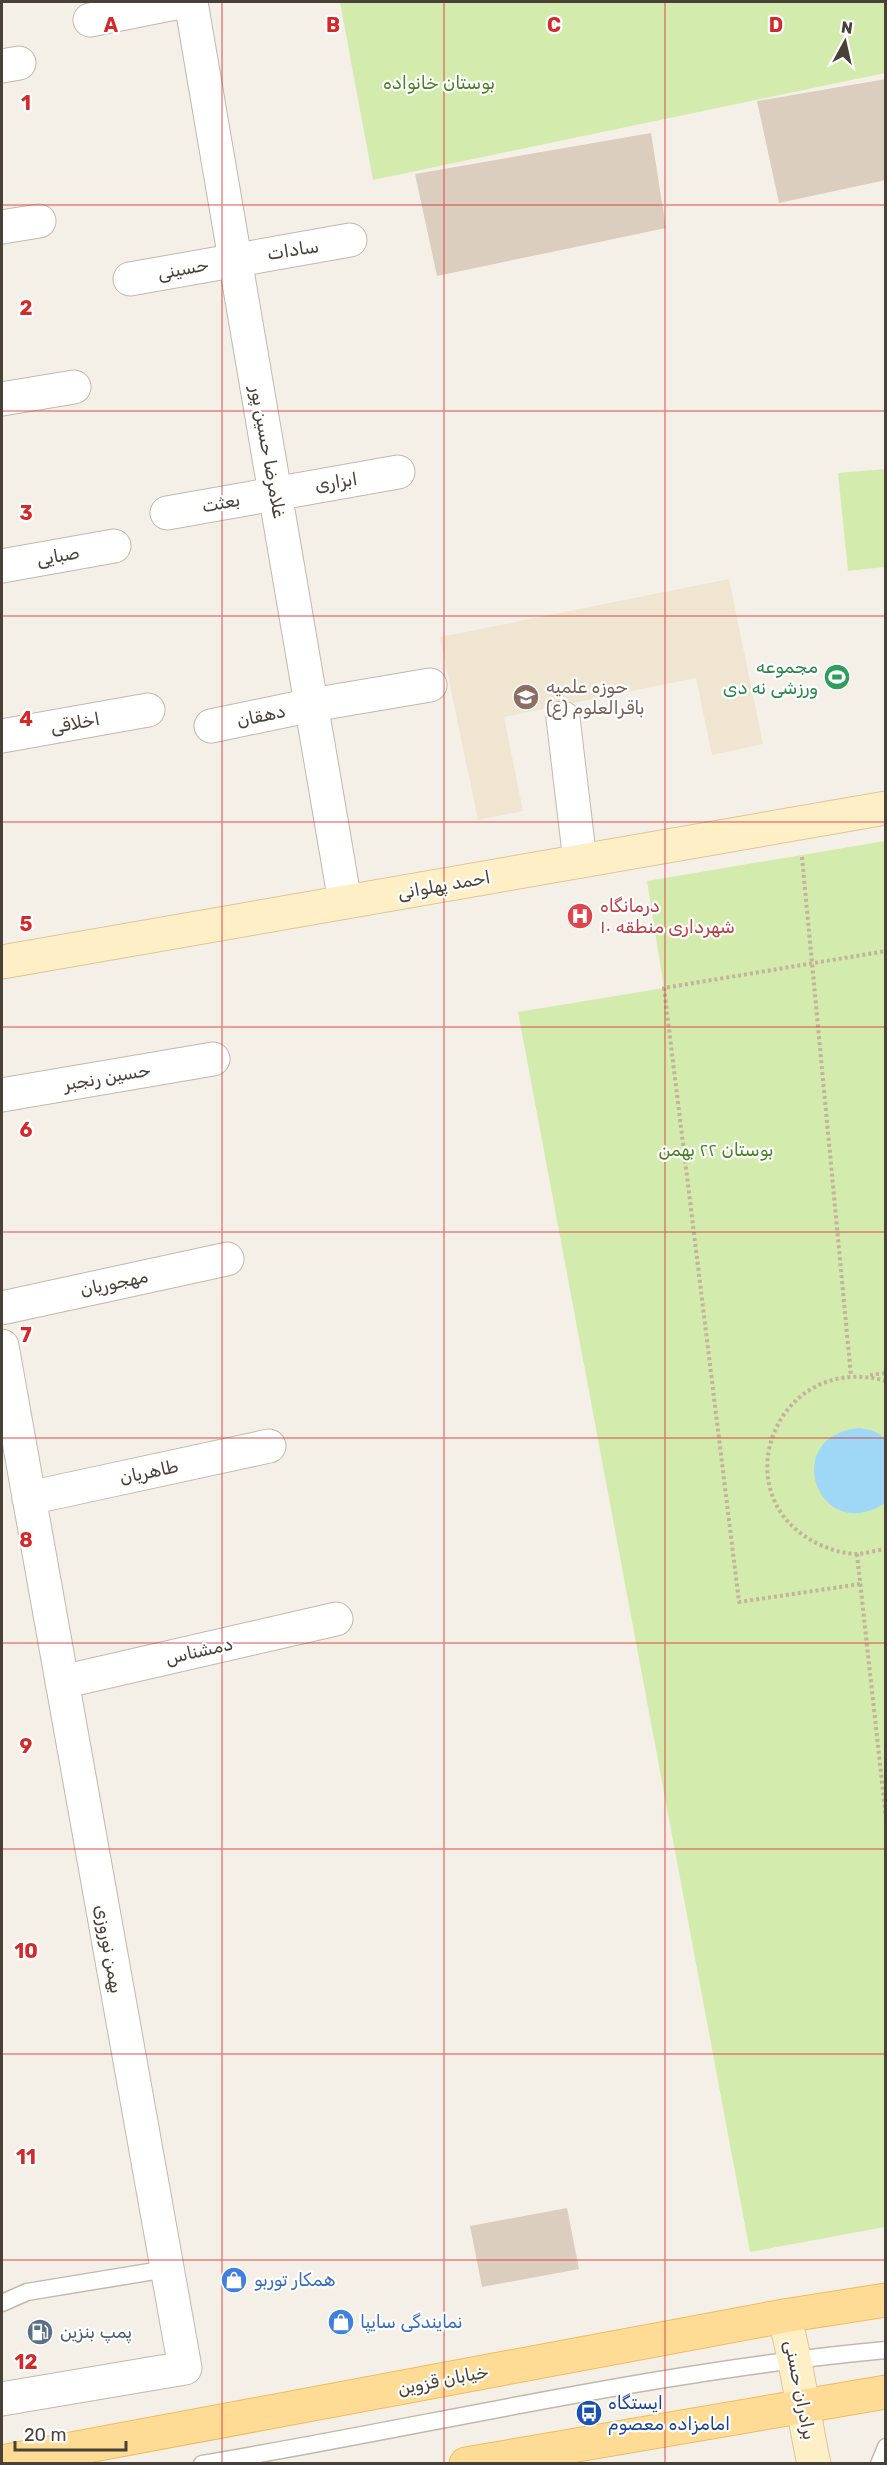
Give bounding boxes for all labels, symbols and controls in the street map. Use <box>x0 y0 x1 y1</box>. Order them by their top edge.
north arrow <box>815 12 875 72</box>
text: A <box>104 13 119 37</box>
text: B <box>326 13 340 37</box>
text: C <box>547 13 561 37</box>
text: D <box>769 13 783 37</box>
text: N <box>840 17 854 38</box>
park label: بوستان خانواده <box>383 72 495 94</box>
text: 1 <box>21 91 31 115</box>
street label: سادات <box>266 235 320 265</box>
street label: حسینی <box>155 253 211 285</box>
text: 2 <box>20 296 33 320</box>
street label: غلامرضا حسین پور <box>244 383 291 520</box>
street label: ابزاری <box>313 468 359 496</box>
street label: بعثت <box>200 489 242 517</box>
text: 3 <box>19 501 33 525</box>
street label: صبایی <box>35 541 81 571</box>
place label: مجموعه ورزشی نه دی <box>723 656 818 699</box>
sports icon: مجموعه ورزشی نه دی <box>822 662 852 692</box>
place label: حوزه علمیه باقرالعلوم (ع) <box>546 676 644 720</box>
school or university icon: حوزه علمیه باقرالعلوم (ع) <box>511 682 541 712</box>
street label: دهقان <box>235 700 287 732</box>
text: 4 <box>19 707 33 731</box>
street label: اخلاقی <box>49 708 101 738</box>
street label: احمد پهلوانی <box>396 866 492 905</box>
place label: درمانگاه شهرداری منطقه ۱۰ <box>600 895 735 938</box>
hospital icon: درمانگاه شهرداری منطقه ۱۰ <box>565 901 595 931</box>
text: 5 <box>20 912 33 936</box>
street label: حسین رنجبر <box>61 1059 152 1096</box>
text: 6 <box>19 1118 33 1142</box>
park label: بوستان ۲۲ بهمن <box>658 1139 774 1161</box>
street label: مهجوریان <box>78 1265 150 1301</box>
text: 7 <box>20 1323 32 1347</box>
street label: طاهریان <box>118 1455 180 1489</box>
text: 8 <box>19 1528 33 1552</box>
street label: دمشناس <box>163 1633 235 1669</box>
text: 9 <box>20 1734 33 1758</box>
street label: بهمن نوروزی <box>90 1903 128 1995</box>
text: 10 <box>14 1939 38 1963</box>
text: 11 <box>16 2145 36 2169</box>
shop icon: همکار توربو <box>219 2265 249 2295</box>
place label: همکار توربو <box>254 2269 336 2291</box>
shop icon: نمایندگی سایپا <box>326 2307 356 2337</box>
place label: نمایندگی سایپا <box>360 2311 463 2334</box>
fuel station icon: پمپ بنزین <box>25 2317 55 2347</box>
place label: پمپ بنزین <box>60 2321 132 2344</box>
street label: برادران حسنی <box>780 2338 820 2442</box>
text: 12 <box>15 2350 37 2374</box>
street label: خیابان قزوین <box>396 2360 490 2400</box>
place label: ایستگاه امامزاده معصوم <box>608 2392 730 2435</box>
bus stop icon: ایستگاه امامزاده معصوم <box>574 2398 604 2428</box>
scale bar <box>15 2414 126 2452</box>
text: 20 m <box>24 2424 66 2446</box>

